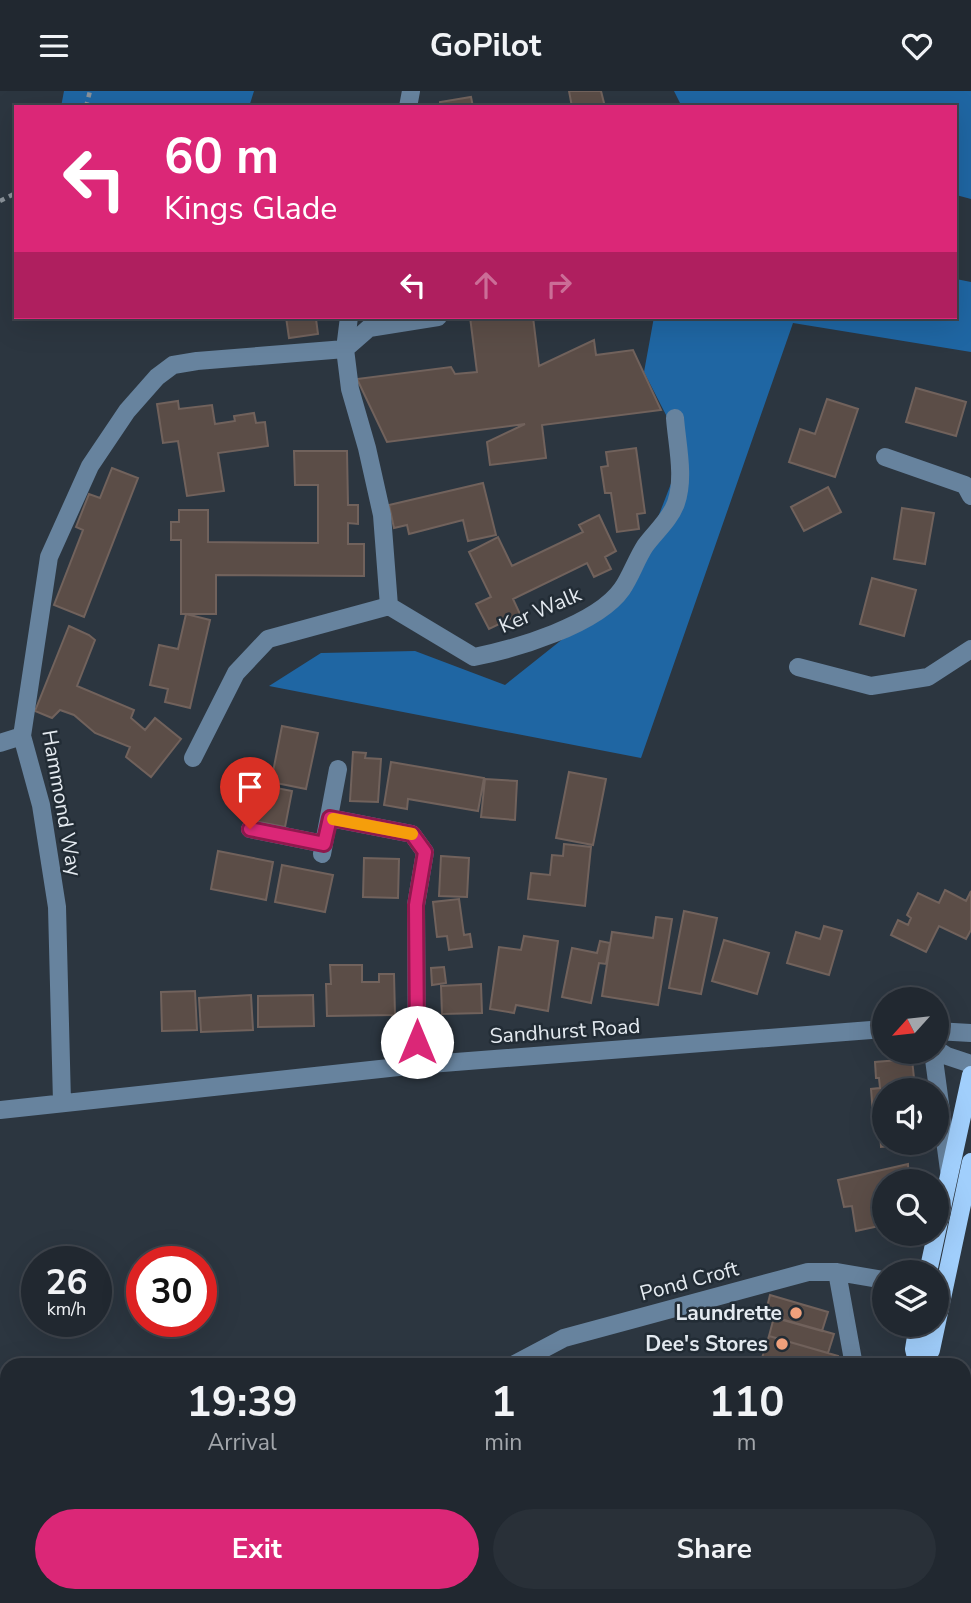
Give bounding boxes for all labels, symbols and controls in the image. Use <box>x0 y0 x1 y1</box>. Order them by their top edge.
text: GoPilot <box>430 24 541 67</box>
icon: menu <box>35 27 73 65</box>
icon: heart <box>898 27 936 65</box>
text: 60 m <box>164 123 279 190</box>
icon: left <box>49 133 140 224</box>
text: Kings Glade <box>164 187 337 230</box>
icon: left <box>394 266 432 304</box>
icon: ahead <box>467 266 505 304</box>
icon: right <box>540 266 578 304</box>
street label: Ker Walk <box>495 580 586 640</box>
street label: Hammond Way <box>35 728 89 879</box>
pin <box>220 757 280 829</box>
icon: arrive <box>231 768 269 806</box>
north arrow <box>872 987 948 1064</box>
map controls <box>872 987 949 1337</box>
position arrow <box>380 1005 454 1079</box>
street label: Sandhurst Road <box>489 1012 641 1050</box>
button: sound <box>872 1078 949 1155</box>
button: search <box>872 1169 949 1246</box>
speed limit sign: 30 <box>126 1246 217 1337</box>
street label: Pond Croft <box>637 1254 742 1308</box>
text: 26 <box>45 1259 88 1306</box>
button: layers <box>872 1260 949 1337</box>
text: km/h <box>47 1297 86 1321</box>
place label: Laundrette <box>675 1299 782 1327</box>
marker: Laundrette <box>788 1305 804 1321</box>
place label: Dee's Stores <box>645 1330 768 1358</box>
marker: Dee's Stores <box>774 1336 790 1352</box>
text: 19:39 <box>187 1374 298 1431</box>
text: 1 <box>491 1374 516 1431</box>
text: 110 <box>709 1374 784 1431</box>
text: Arrival <box>208 1427 277 1458</box>
text: min <box>484 1427 522 1458</box>
text: m <box>737 1427 757 1458</box>
button: Exit <box>35 1509 479 1589</box>
button: Share <box>493 1509 936 1589</box>

